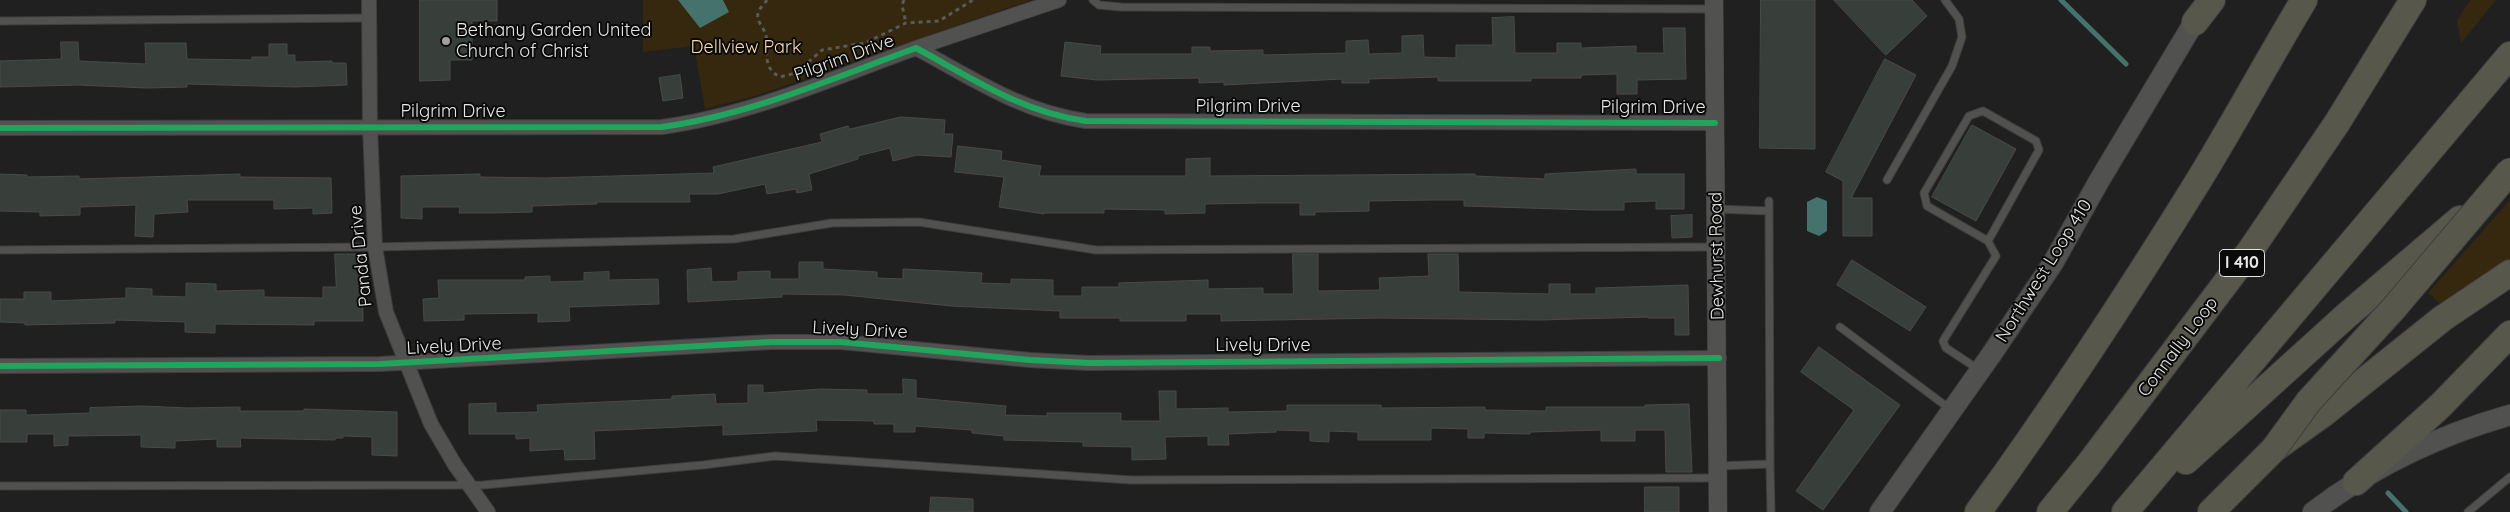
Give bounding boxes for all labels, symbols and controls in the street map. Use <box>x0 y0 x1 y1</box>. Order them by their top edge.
place label: Bethany Garden United Church of Christ <box>456 20 651 62</box>
street label: Pilgrim Drive <box>791 30 897 86</box>
marker: Bethany Garden United Church of Christ <box>440 35 452 47</box>
park label: Dellview Park <box>690 37 802 59</box>
street label: Pilgrim Drive <box>1195 96 1301 118</box>
street label: Pilgrim Drive <box>1600 97 1706 119</box>
street label: Pilgrim Drive <box>400 101 506 123</box>
street label: Dewhurst Road <box>1705 192 1729 320</box>
street label: Northwest Loop 410 <box>1991 196 2097 346</box>
street label: Panda Drive <box>345 204 377 308</box>
road number: I 410 <box>2220 250 2264 276</box>
street label: Connally Loop <box>2133 293 2223 401</box>
street label: Lively Drive <box>812 317 908 343</box>
street label: Lively Drive <box>406 333 502 359</box>
street label: Lively Drive <box>1215 335 1311 357</box>

